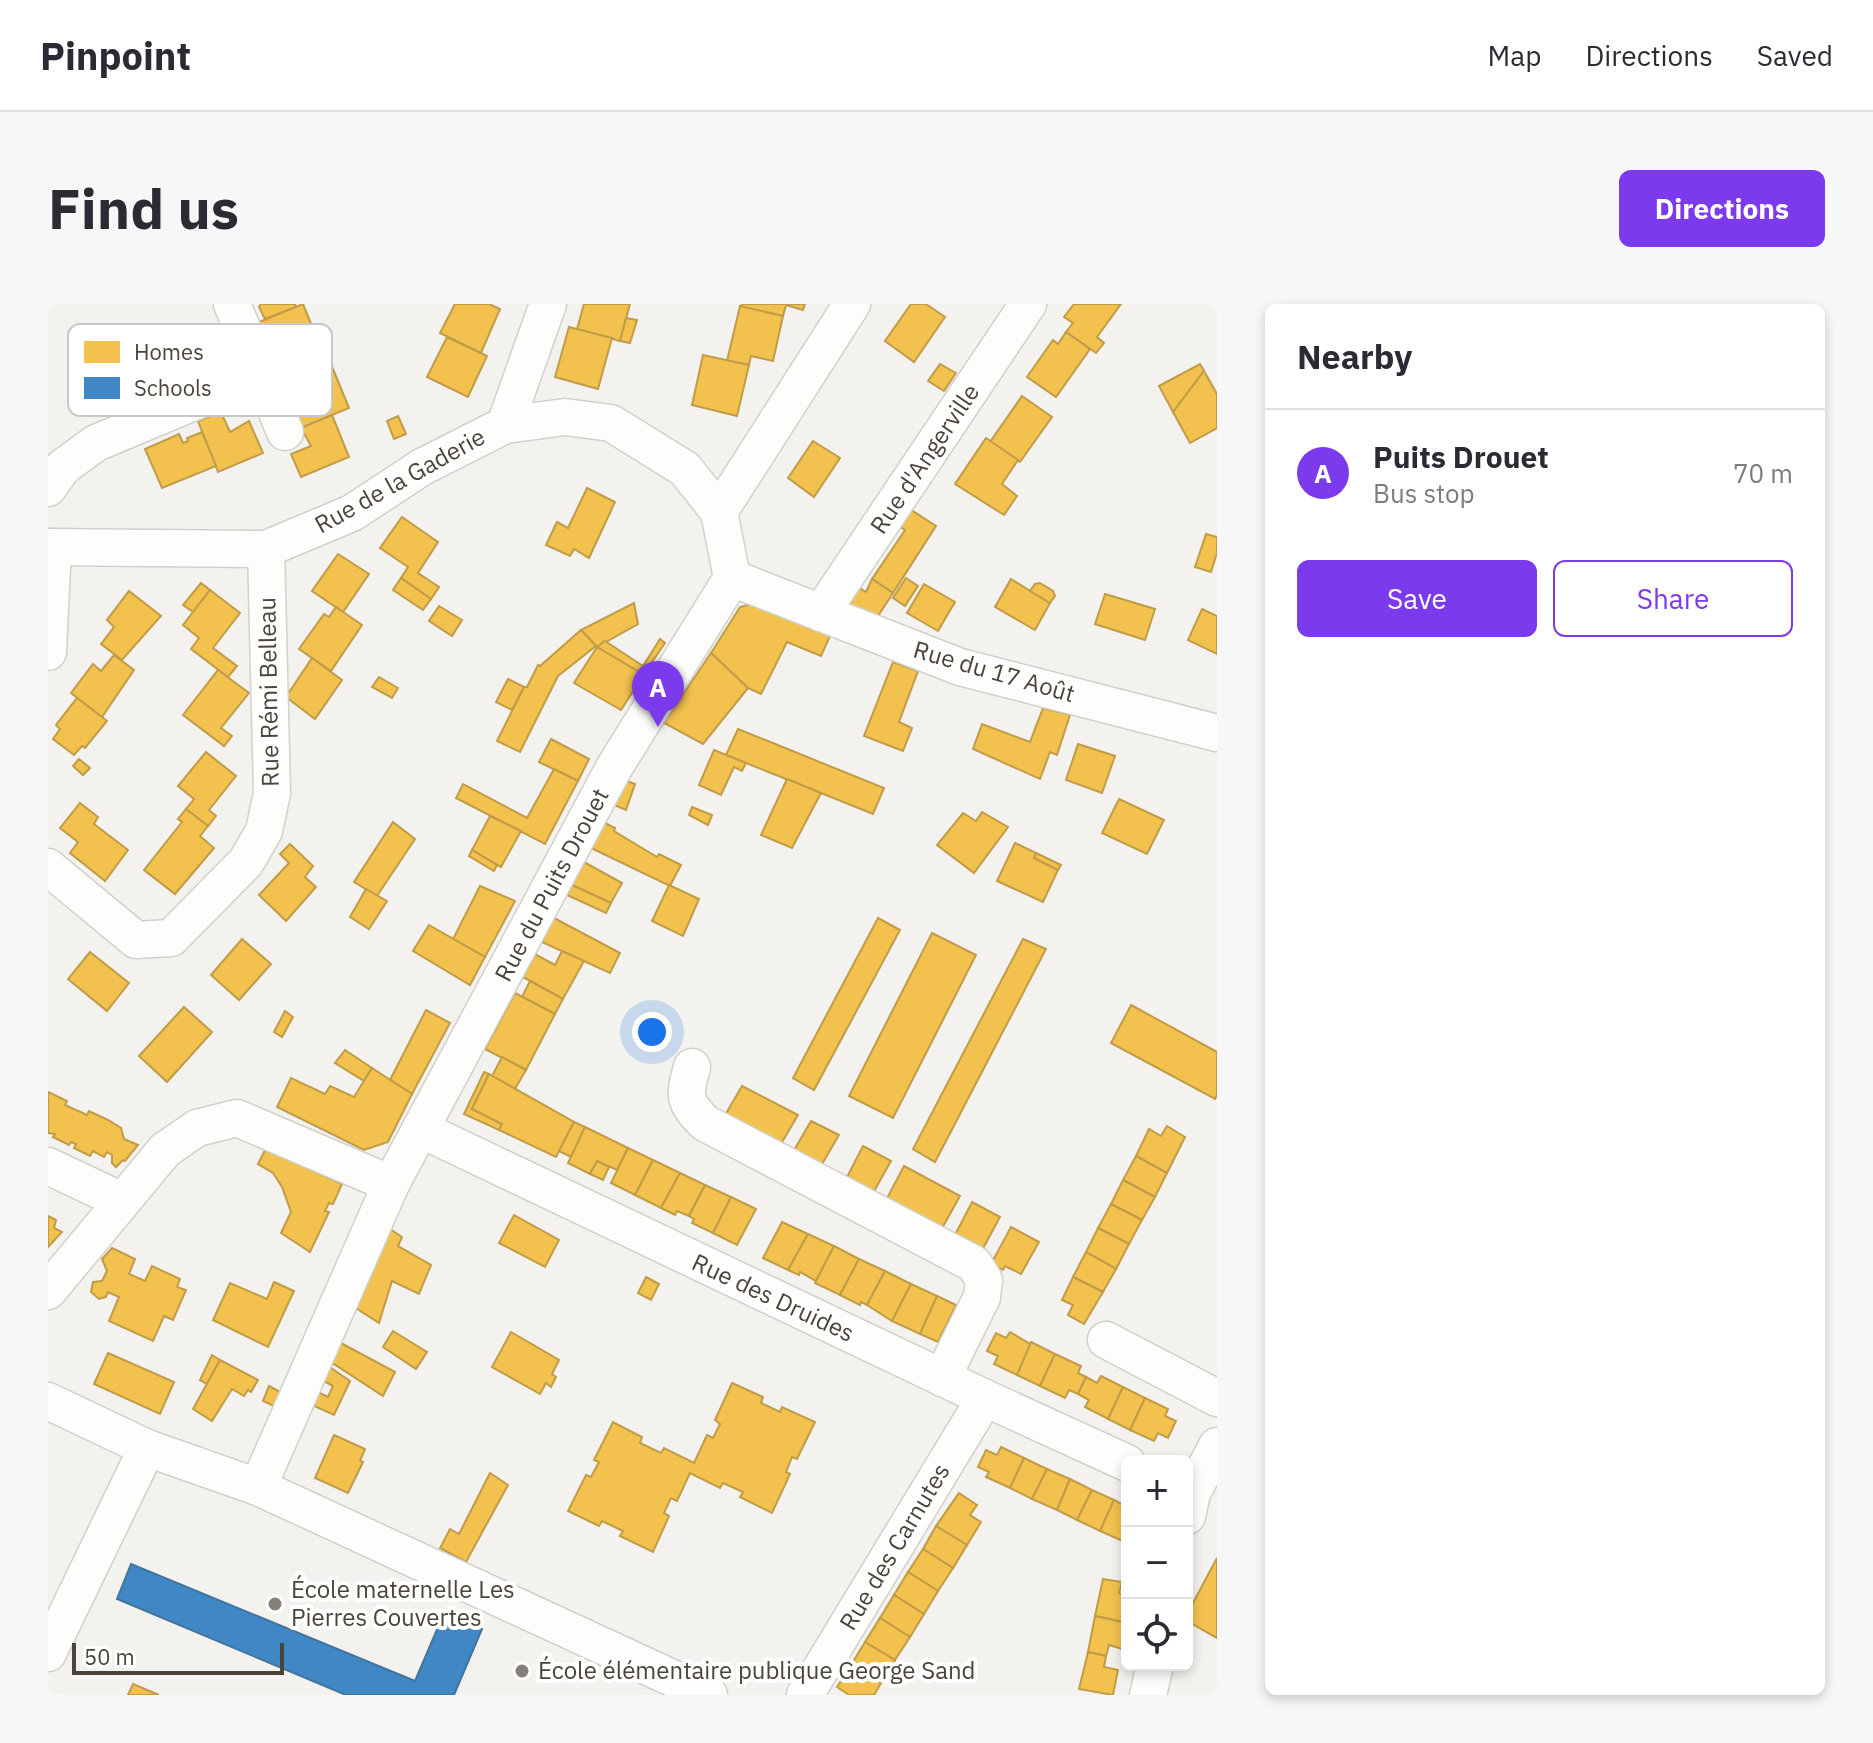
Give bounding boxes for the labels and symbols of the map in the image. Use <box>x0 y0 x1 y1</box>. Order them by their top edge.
legend <box>68 324 332 416</box>
text: Homes <box>134 337 204 366</box>
text: Schools <box>134 373 212 402</box>
street label: Rue d'Angerville <box>862 377 986 540</box>
street label: Rue de la Gaderie <box>309 420 490 540</box>
street label: Rue Rémi Belleau <box>250 597 286 787</box>
street label: Rue du 17 Août <box>910 633 1079 709</box>
pin: A <box>632 661 684 727</box>
street label: Rue du Puits Drouet <box>487 782 616 987</box>
your location <box>632 1012 672 1052</box>
street label: Rue des Druides <box>687 1245 860 1349</box>
street label: Rue des Carnutes <box>832 1457 957 1636</box>
place label: École maternelle Les Pierres Couvertes <box>291 1573 515 1633</box>
marker: École maternelle Les Pierres Couvertes <box>266 1595 284 1613</box>
scale bar <box>72 1639 284 1675</box>
place label: École élémentaire publique George Sand <box>538 1654 976 1686</box>
marker: École élémentaire publique George Sand <box>513 1662 531 1680</box>

